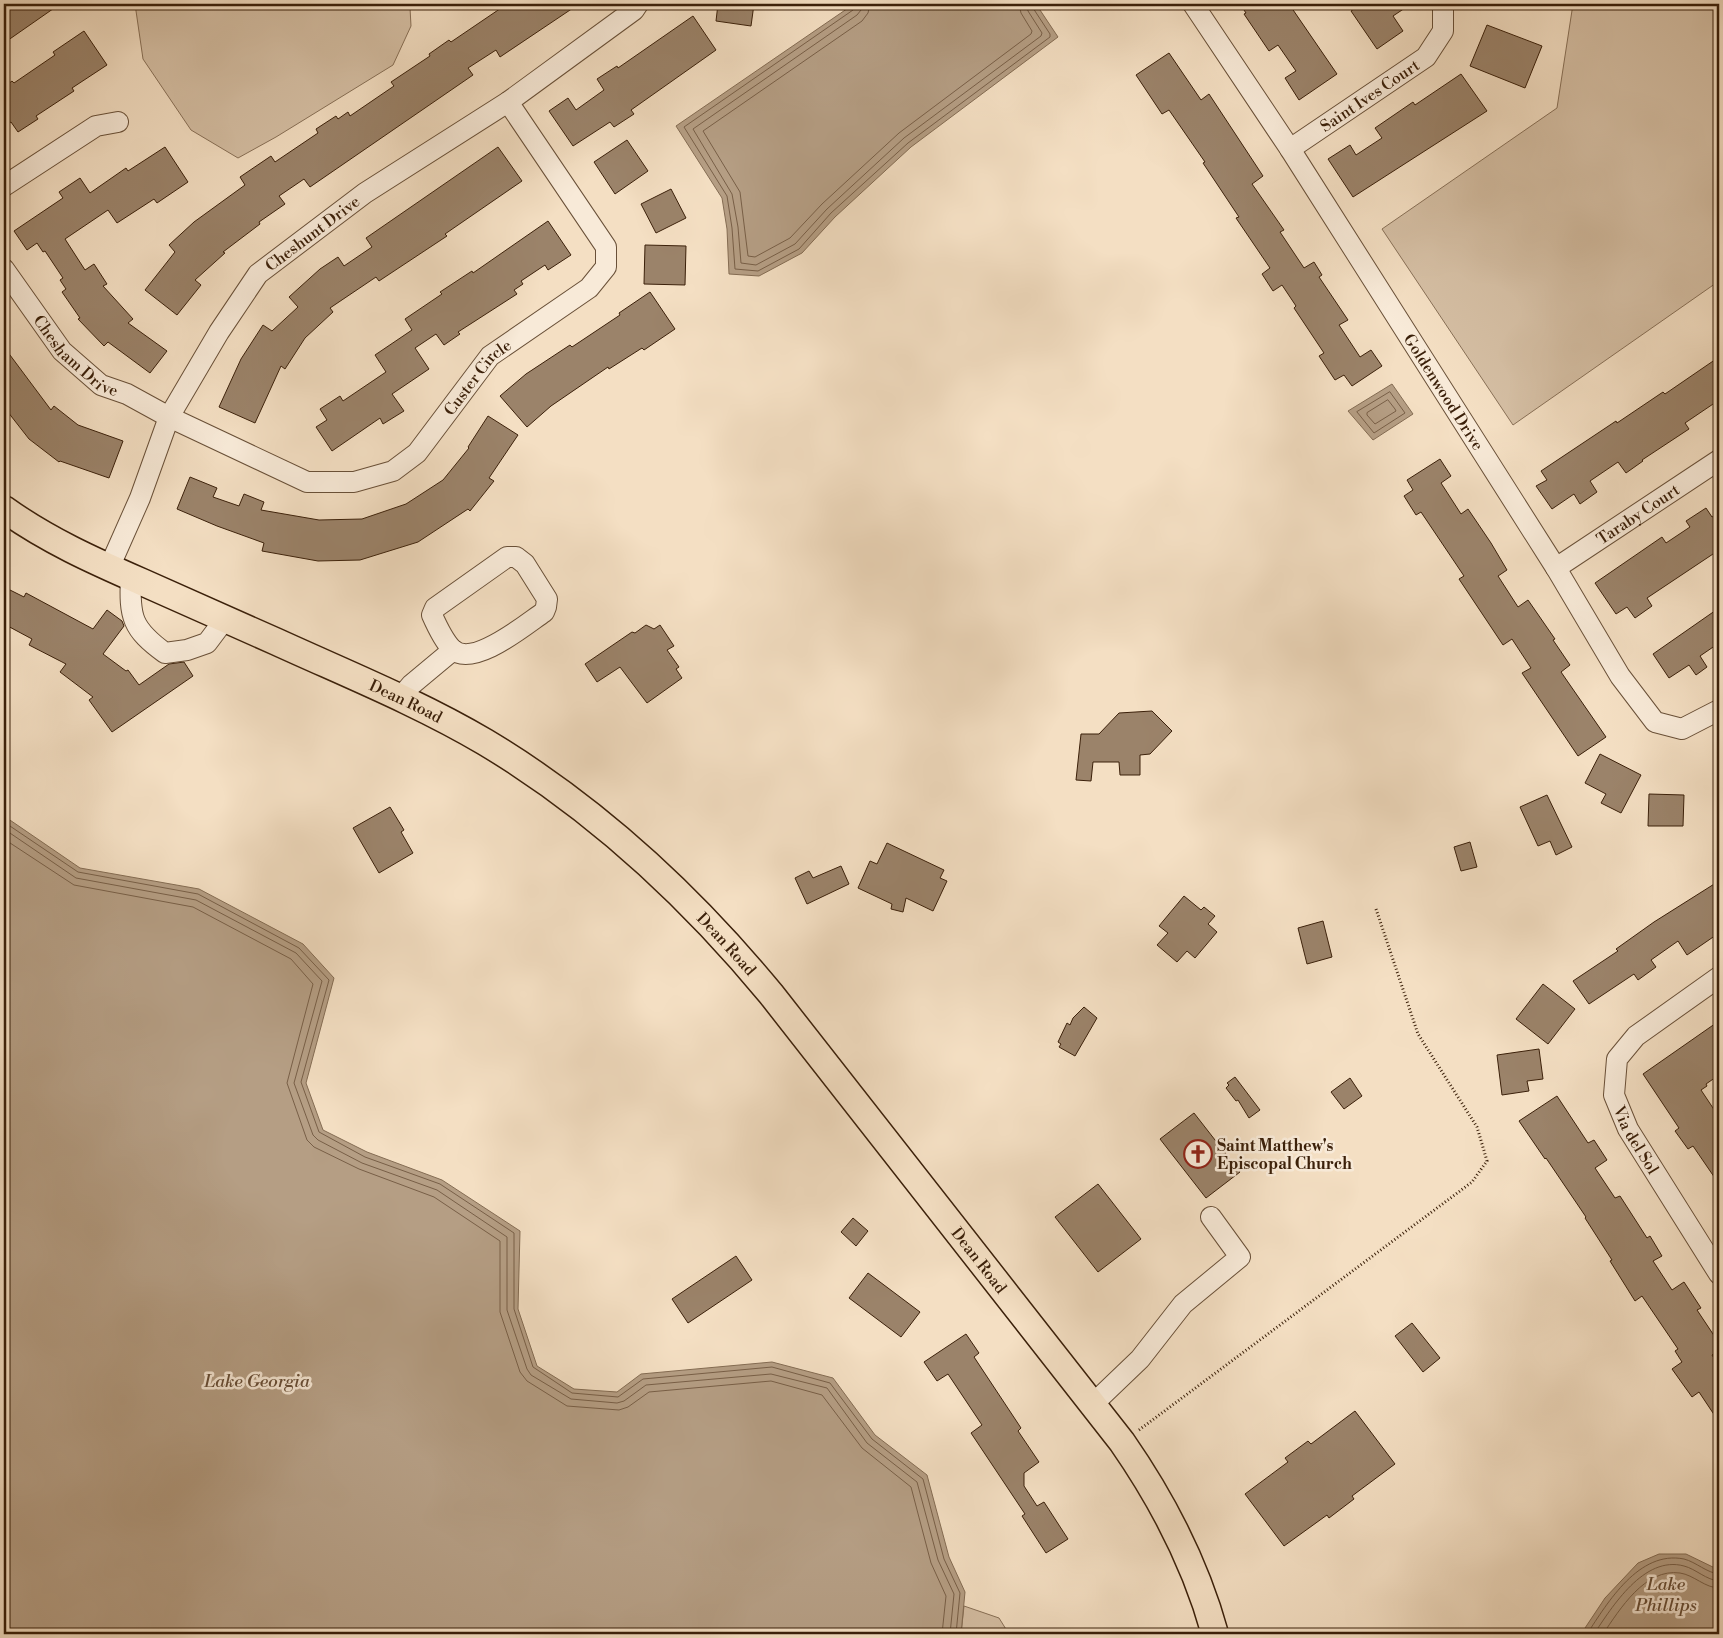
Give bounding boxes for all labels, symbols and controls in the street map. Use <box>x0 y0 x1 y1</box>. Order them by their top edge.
street label: Saint Ives Court <box>1317 55 1424 137</box>
street label: Cheshunt Drive <box>261 192 364 276</box>
street label: Chesham Drive <box>29 311 121 401</box>
street label: Goldenwood Drive <box>1399 330 1488 454</box>
street label: Custer Circle <box>440 335 516 420</box>
street label: Taraby Court <box>1593 480 1684 549</box>
street label: Dean Road <box>366 676 446 728</box>
street label: Dean Road <box>692 908 760 980</box>
street label: Via del Sol <box>1608 1102 1663 1178</box>
place label: Saint Matthew's Episcopal Church <box>1217 1136 1352 1174</box>
church icon: Saint Matthew's Episcopal Church <box>1183 1139 1213 1169</box>
street label: Dean Road <box>947 1224 1011 1298</box>
water label: Lake Georgia <box>203 1370 311 1393</box>
water label: Lake Phillips <box>1634 1573 1697 1617</box>

